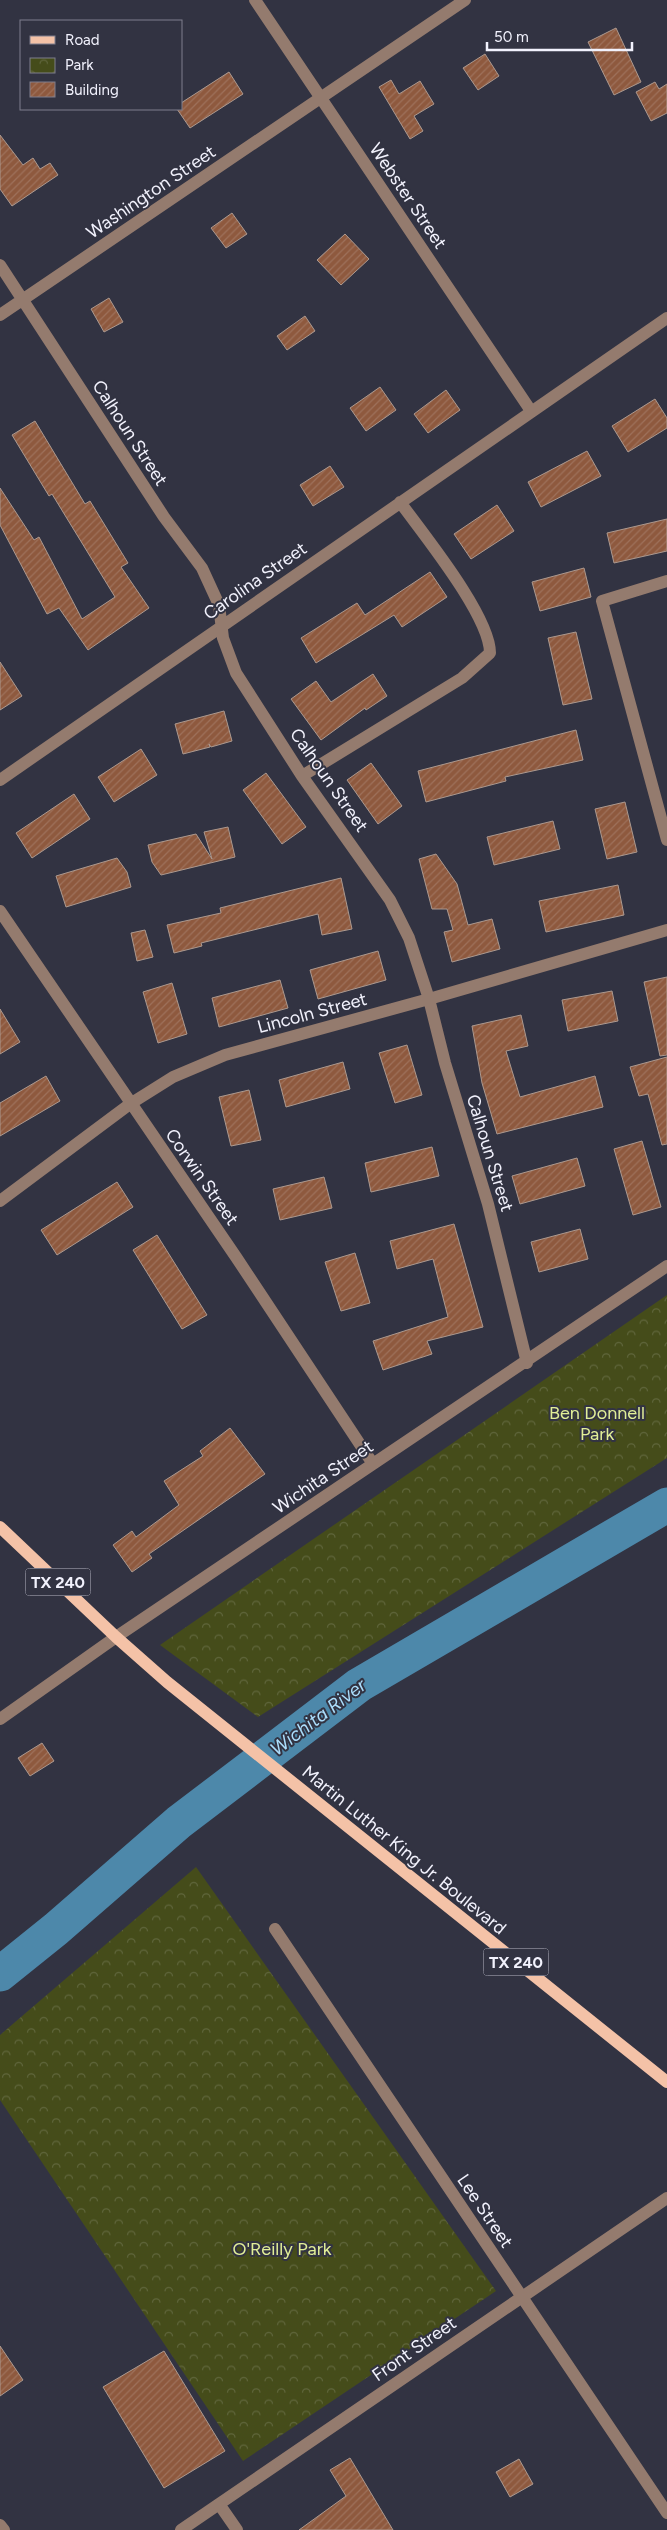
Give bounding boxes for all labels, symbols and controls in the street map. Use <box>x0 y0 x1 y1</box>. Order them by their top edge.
legend <box>20 20 182 110</box>
scale bar <box>487 20 632 52</box>
text: 50 m <box>494 28 529 46</box>
text: Road <box>65 31 100 49</box>
text: Park <box>65 56 94 74</box>
text: Building <box>65 81 119 99</box>
street label: Webster Street <box>365 139 452 253</box>
street label: Washington Street <box>82 141 220 243</box>
street label: Calhoun Street <box>88 376 172 490</box>
street label: Carolina Street <box>199 537 311 625</box>
street label: Calhoun Street <box>285 724 373 836</box>
street label: Lincoln Street <box>255 988 369 1038</box>
street label: Calhoun Street <box>462 1092 518 1215</box>
street label: Corwin Street <box>161 1125 243 1230</box>
park label: Ben Donnell Park <box>549 1402 645 1445</box>
street label: Wichita Street <box>269 1435 377 1519</box>
road number: TX 240 <box>26 1568 90 1595</box>
water label: Wichita River <box>266 1673 371 1760</box>
street label: Martin Luther King Jr. Boulevard <box>297 1761 511 1939</box>
road number: TX 240 <box>484 1948 548 1975</box>
street label: Lee Street <box>452 2170 518 2252</box>
park label: O'Reilly Park <box>233 2238 332 2260</box>
street label: Front Street <box>368 2312 461 2386</box>

